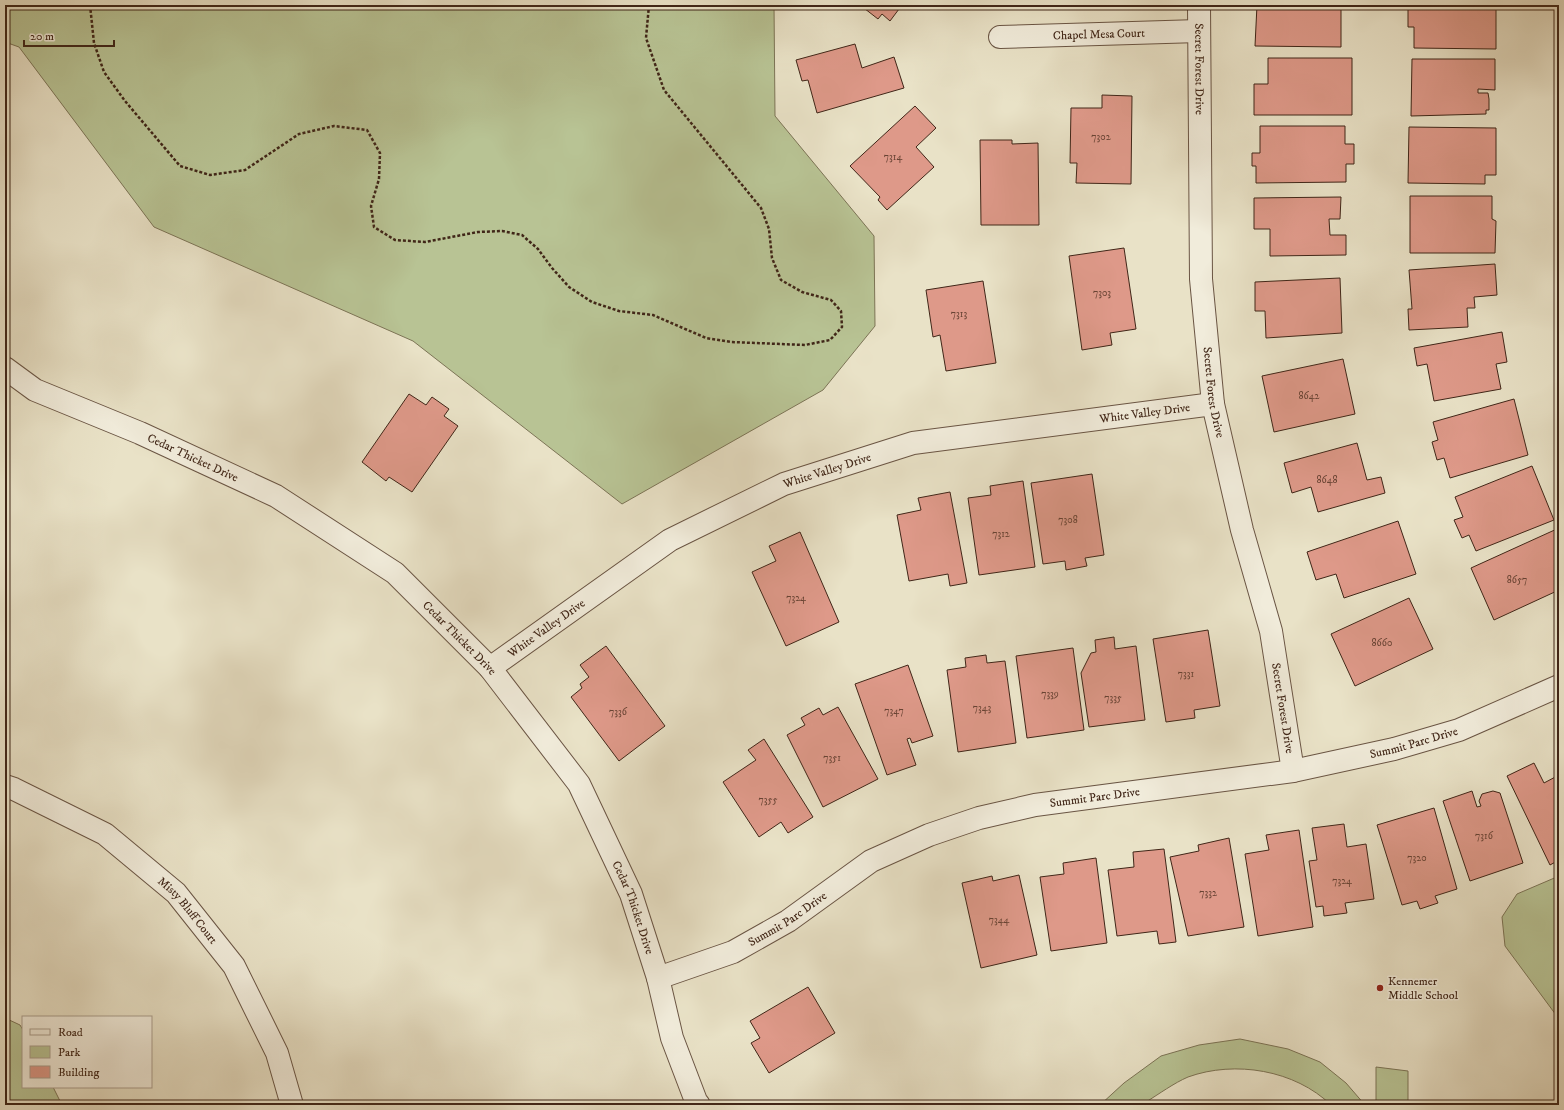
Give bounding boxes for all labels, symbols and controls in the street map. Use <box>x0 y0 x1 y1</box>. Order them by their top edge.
scale bar <box>24 22 114 48</box>
street label: Secret Forest Drive <box>1191 23 1207 115</box>
street label: Chapel Mesa Court <box>1053 26 1145 43</box>
text: 20 m <box>30 29 54 44</box>
house number: 7302 <box>1091 131 1111 143</box>
house number: 7314 <box>884 151 902 163</box>
house number: 7303 <box>1093 287 1111 299</box>
house number: 7313 <box>951 308 967 320</box>
street label: Secret Forest Drive <box>1200 346 1228 439</box>
house number: 8642 <box>1299 390 1320 402</box>
street label: White Valley Drive <box>1098 400 1191 427</box>
street label: Cedar Thicket Drive <box>145 430 241 486</box>
street label: White Valley Drive <box>780 450 873 492</box>
house number: 8648 <box>1317 474 1337 486</box>
house number: 7308 <box>1058 514 1078 526</box>
house number: 7312 <box>992 528 1010 540</box>
house number: 8657 <box>1507 574 1527 586</box>
house number: 7324 <box>786 592 806 604</box>
street label: White Valley Drive <box>504 596 588 662</box>
street label: Cedar Thicket Drive <box>419 598 500 678</box>
house number: 8660 <box>1372 637 1392 649</box>
street label: Secret Forest Drive <box>1268 662 1297 755</box>
house number: 7331 <box>1178 668 1195 680</box>
house number: 7339 <box>1041 688 1059 700</box>
house number: 7335 <box>1104 692 1122 704</box>
house number: 7343 <box>973 702 992 714</box>
house number: 7347 <box>884 705 904 717</box>
house number: 7336 <box>609 706 628 718</box>
street label: Summit Parc Drive <box>1368 724 1460 762</box>
house number: 7351 <box>823 752 841 764</box>
street label: Summit Parc Drive <box>1049 784 1141 811</box>
house number: 7355 <box>759 794 777 806</box>
house number: 7316 <box>1475 830 1494 842</box>
house number: 7320 <box>1407 852 1427 864</box>
street label: Cedar Thicket Drive <box>608 859 657 956</box>
street label: Misty Bluff Court <box>154 874 221 947</box>
house number: 7324 <box>1332 875 1352 887</box>
house number: 7332 <box>1199 887 1217 899</box>
street label: Summit Parc Drive <box>745 888 830 950</box>
house number: 7344 <box>989 914 1009 926</box>
place label: Kennemer Middle School <box>1388 974 1458 1003</box>
marker: Kennemer Middle School <box>1375 983 1385 993</box>
legend <box>22 1016 152 1088</box>
text: Road <box>58 1025 83 1040</box>
text: Park <box>58 1045 80 1060</box>
text: Building <box>58 1065 99 1080</box>

